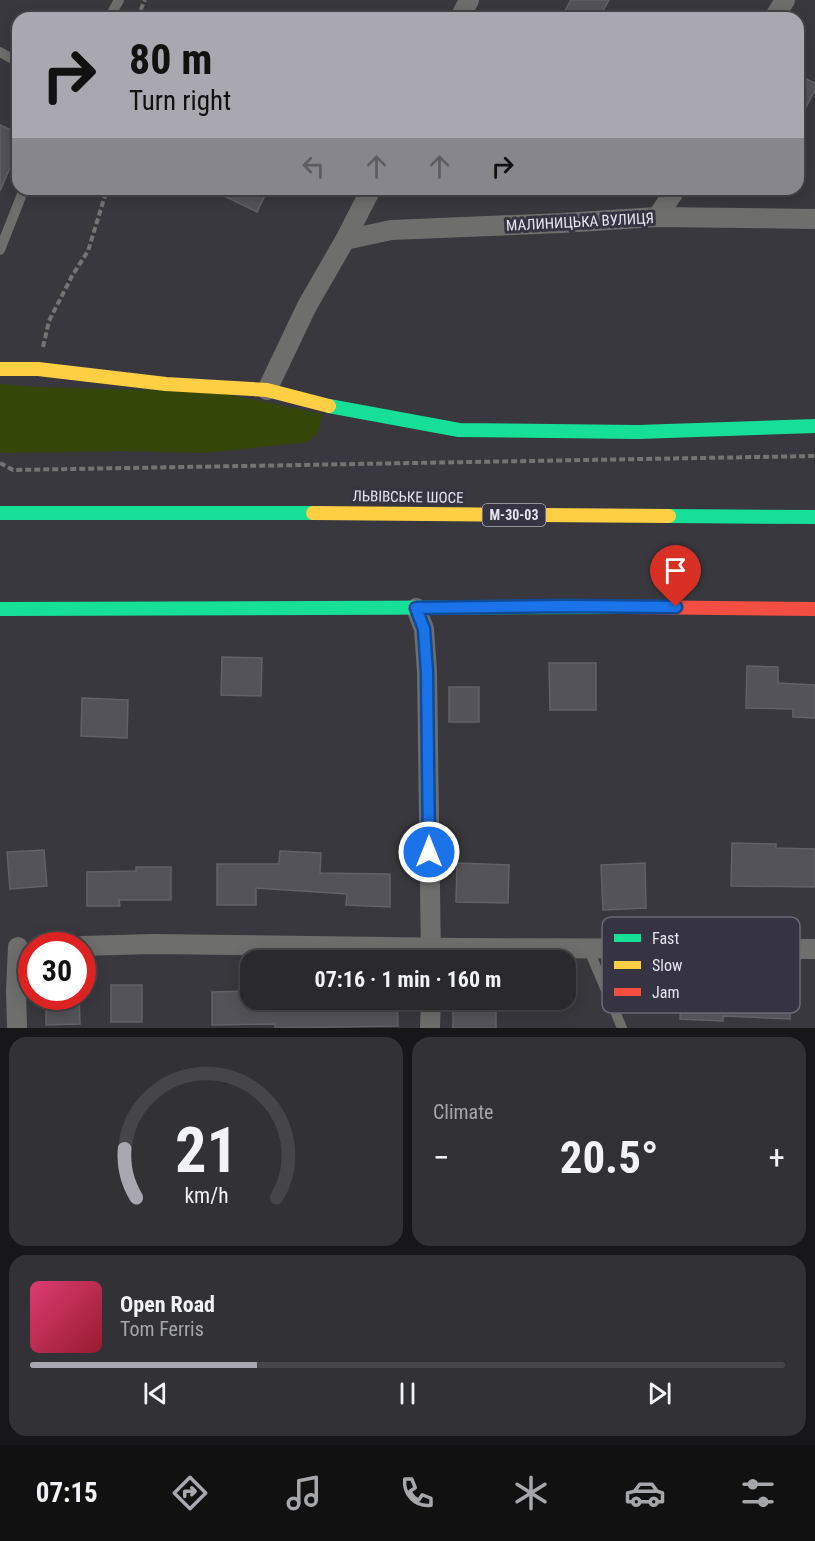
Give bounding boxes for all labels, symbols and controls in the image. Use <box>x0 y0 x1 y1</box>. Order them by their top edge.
text: 80 m <box>129 35 212 84</box>
icon: right <box>30 36 108 114</box>
text: Turn right <box>129 85 231 117</box>
icon: left <box>297 150 330 183</box>
icon: ahead <box>360 150 393 183</box>
icon: ahead <box>423 150 456 183</box>
icon: right <box>486 150 519 183</box>
street label: МАЛИНИЦЬКА ВУЛИЦЯ <box>506 209 654 235</box>
street label: ЛЬВІВСЬКЕ ШОСЕ <box>352 487 464 507</box>
road number: М-30-03 <box>482 504 546 526</box>
pin <box>650 545 701 607</box>
icon: arrive <box>659 554 692 587</box>
position arrow <box>397 820 461 884</box>
legend <box>602 917 800 1013</box>
text: Fast <box>652 929 679 948</box>
speed limit sign: 30 <box>18 932 96 1010</box>
text: Slow <box>652 956 682 975</box>
text: 07:16 · 1 min · 160 m <box>315 967 501 992</box>
text: Jam <box>652 983 679 1002</box>
text: Climate <box>433 1100 493 1124</box>
text: 21 <box>174 1114 238 1187</box>
text: 20.5° <box>560 1131 658 1184</box>
text: − <box>433 1138 450 1177</box>
text: + <box>769 1138 785 1177</box>
text: km/h <box>184 1184 228 1209</box>
text: Open Road <box>120 1292 215 1317</box>
text: Tom Ferris <box>120 1317 204 1341</box>
icon: previous <box>139 1377 172 1410</box>
icon: pause <box>391 1377 424 1410</box>
icon: next <box>643 1377 676 1410</box>
icon: directions <box>169 1472 211 1514</box>
icon: music <box>283 1472 325 1514</box>
icon: phone <box>396 1472 438 1514</box>
icon: climate <box>510 1472 552 1514</box>
icon: car <box>624 1472 666 1514</box>
icon: filters <box>737 1472 779 1514</box>
text: 07:15 <box>36 1477 98 1509</box>

